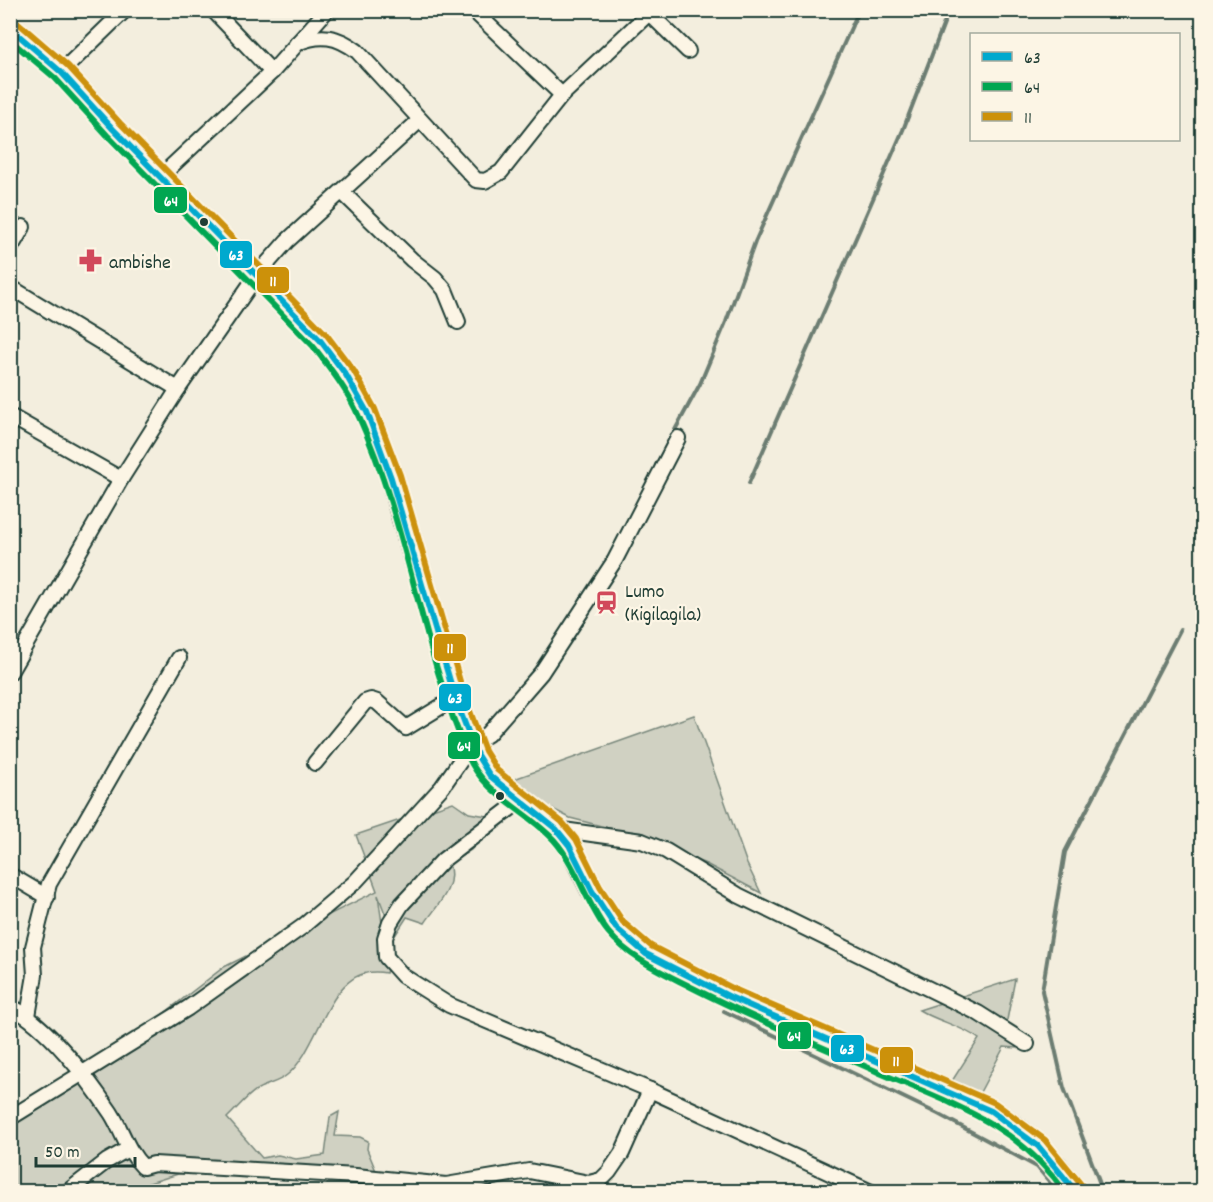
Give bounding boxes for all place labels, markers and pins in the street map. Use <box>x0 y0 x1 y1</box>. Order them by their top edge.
unlabelled marker <box>198 216 210 228</box>
pharmacy icon: ambishe <box>78 248 104 274</box>
place label: ambishe <box>109 250 171 278</box>
place label: Lumo (Kigilagila) <box>625 579 701 630</box>
station icon: Lumo (Kigilagila) <box>594 589 620 615</box>
unlabelled marker <box>494 790 506 802</box>

